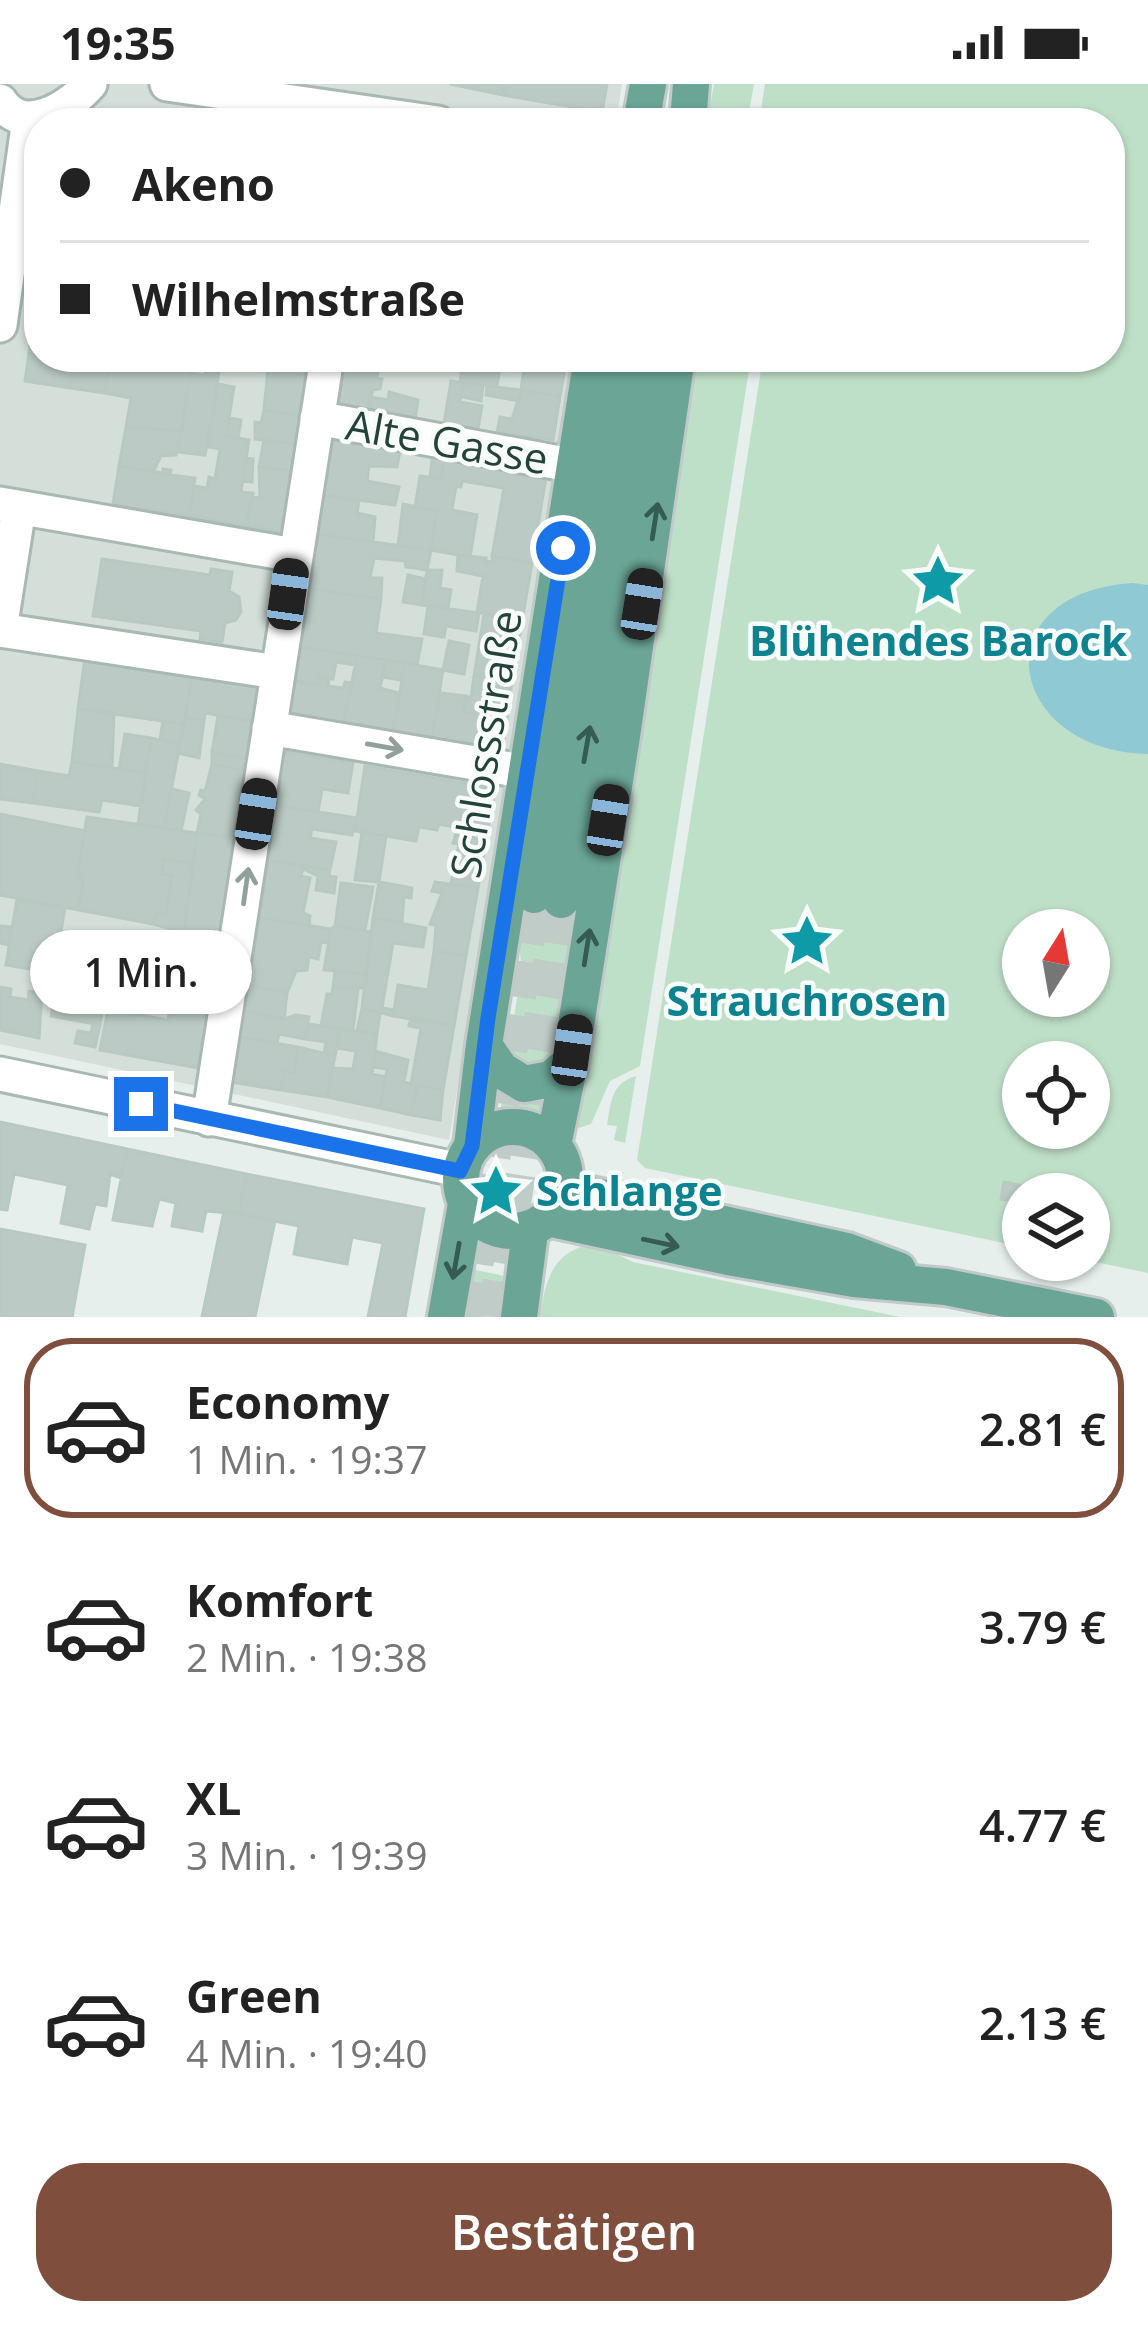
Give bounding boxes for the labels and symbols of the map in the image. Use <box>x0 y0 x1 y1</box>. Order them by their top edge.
street label: Alte Gasse <box>342 395 553 486</box>
one-way arrow <box>644 502 667 541</box>
route start <box>536 521 590 575</box>
place icon: Blühendes Barock <box>909 552 967 610</box>
car <box>265 556 311 632</box>
car <box>619 566 665 642</box>
street label: Schlossstraße <box>435 606 534 882</box>
place label: Blühendes Barock <box>749 611 1128 668</box>
one-way arrow <box>577 725 600 764</box>
one-way arrow <box>365 736 404 759</box>
car <box>233 776 279 852</box>
car <box>585 782 631 858</box>
one-way arrow <box>235 867 258 906</box>
north arrow <box>1002 909 1110 1017</box>
place icon: Strauchrosen <box>778 912 836 970</box>
one-way arrow <box>577 929 600 968</box>
callout: 1 Min. <box>30 930 252 1014</box>
place label: Strauchrosen <box>667 971 947 1028</box>
car <box>549 1012 595 1088</box>
route end <box>114 1077 168 1131</box>
place label: Schlange <box>536 1161 723 1218</box>
place icon: Schlange <box>467 1162 525 1220</box>
one-way arrow <box>640 1233 679 1255</box>
one-way arrow <box>444 1240 466 1279</box>

